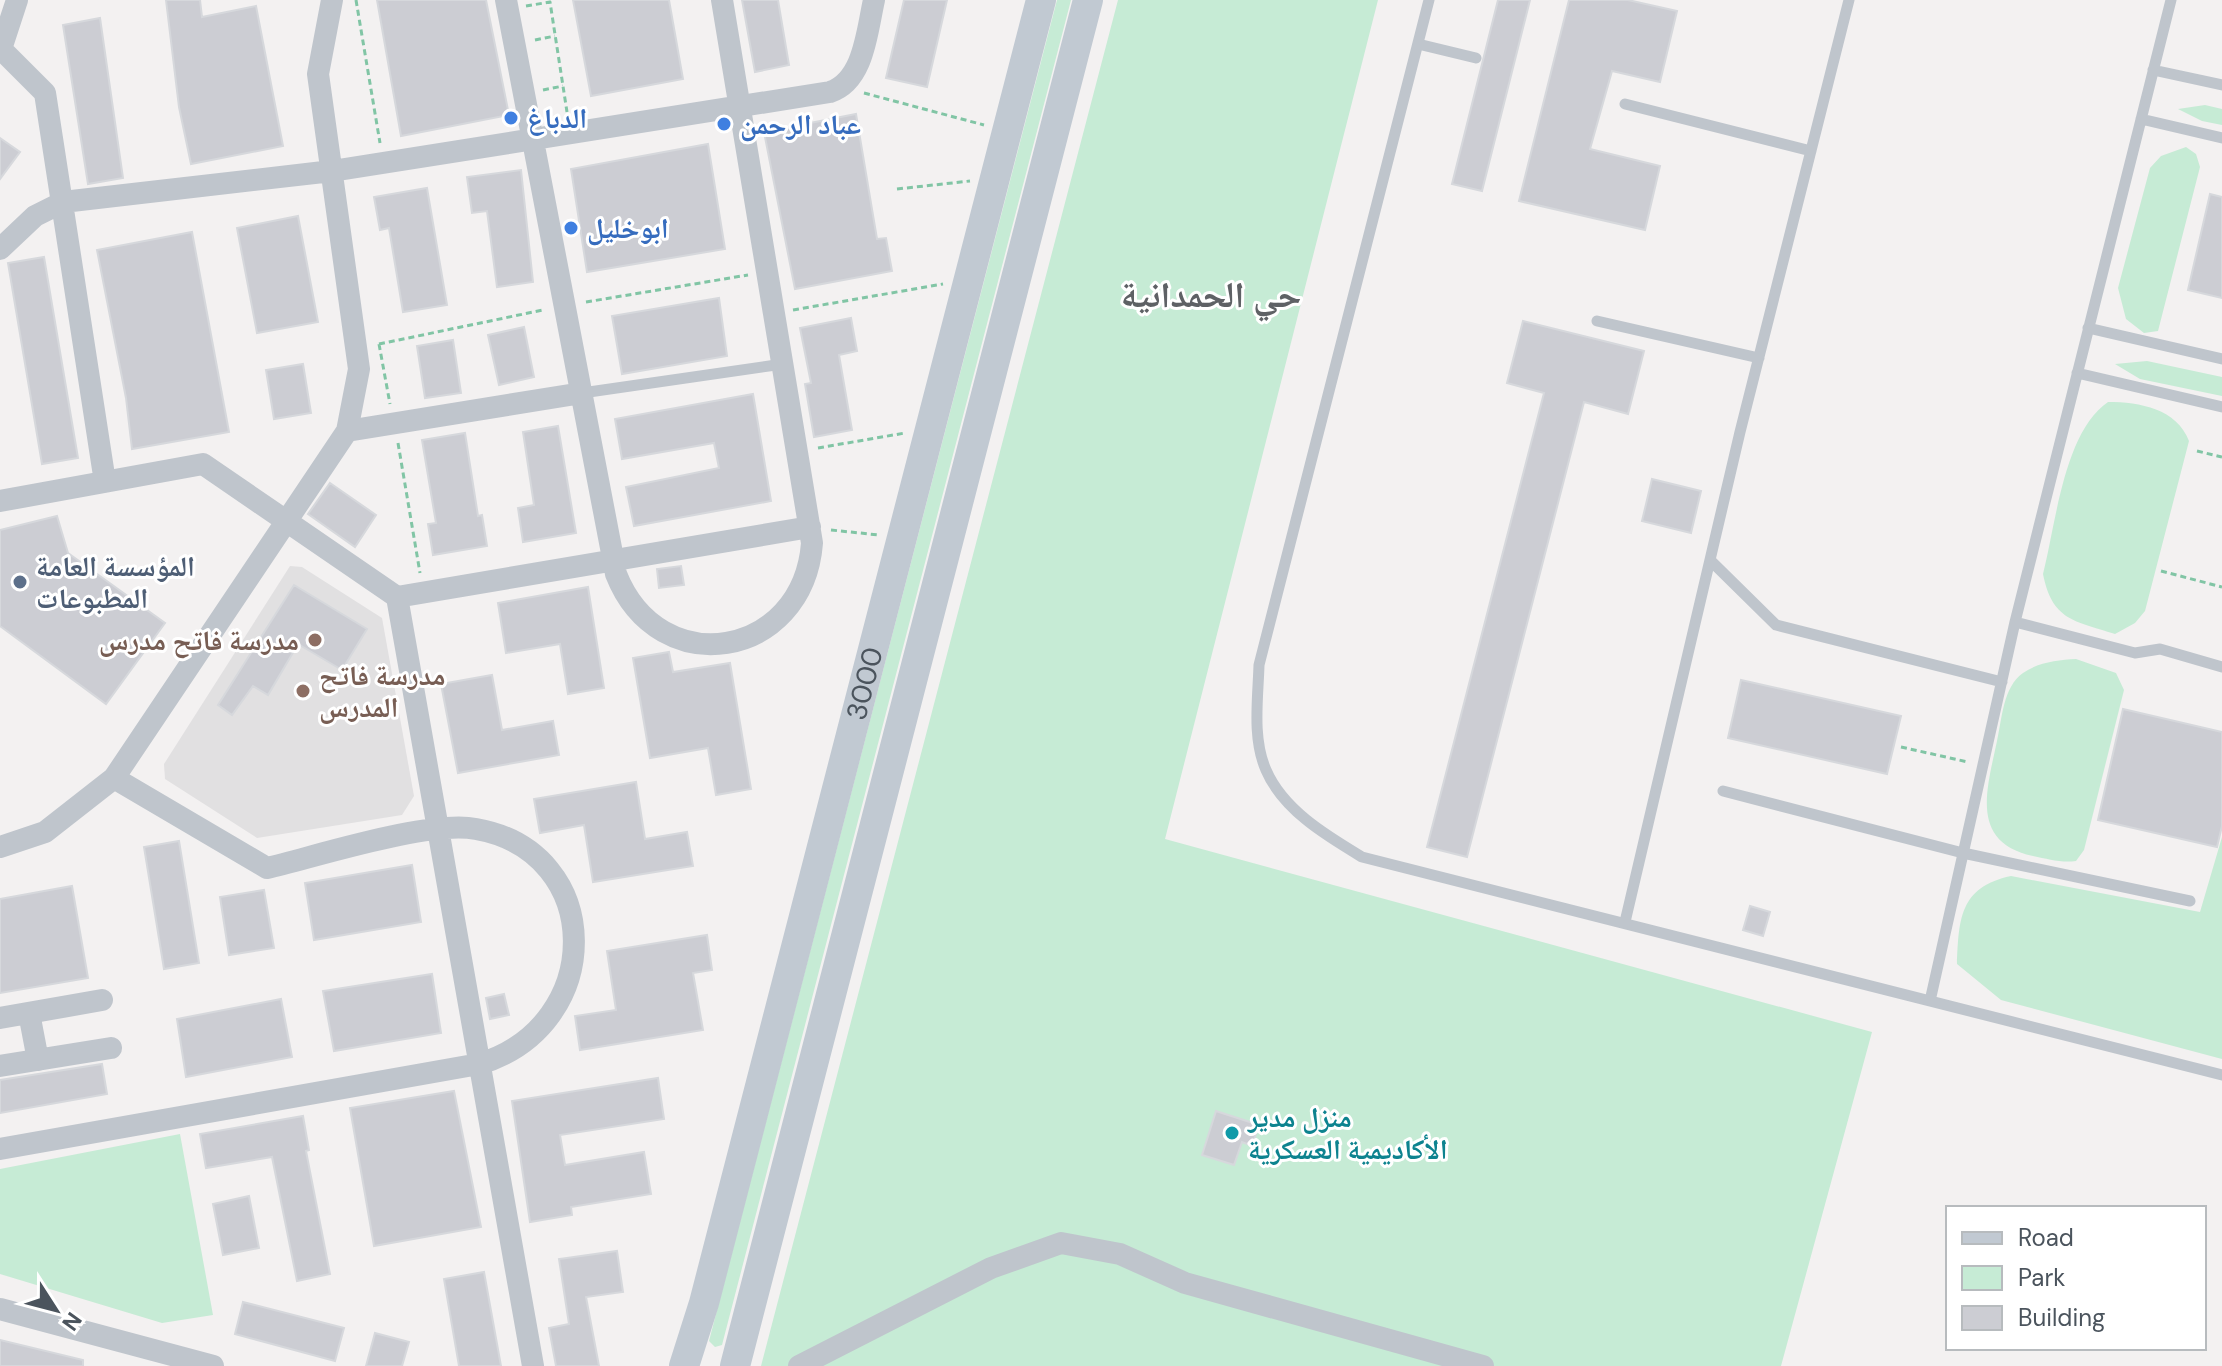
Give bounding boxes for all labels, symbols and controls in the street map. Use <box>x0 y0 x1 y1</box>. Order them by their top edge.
place label: الدباغ <box>527 100 587 137</box>
place label: عباد الرحمن <box>740 106 861 143</box>
marker: الدباغ <box>502 109 520 127</box>
marker: عباد الرحمن <box>715 115 733 133</box>
place label: ابوخليل <box>587 210 669 247</box>
marker: ابوخليل <box>562 219 580 237</box>
district label: حي الحمدانية <box>1121 271 1301 322</box>
place label: المؤسسة العامة المطبوعات <box>36 548 195 617</box>
marker: المؤسسة العامة المطبوعات <box>11 573 29 591</box>
place label: مدرسة فاتح مدرس <box>99 622 299 659</box>
marker: مدرسة فاتح مدرس <box>306 631 324 649</box>
street label: 3000 <box>837 643 891 724</box>
place label: مدرسة فاتح المدرس <box>319 657 446 726</box>
marker: مدرسة فاتح المدرس <box>294 682 312 700</box>
place label: منزل مدير الأكاديمية العسكرية <box>1247 1099 1448 1168</box>
marker: منزل مدير الأكاديمية العسكرية <box>1223 1124 1241 1142</box>
legend <box>1946 1206 2206 1350</box>
text: Road <box>2018 1222 2074 1253</box>
text: Park <box>2018 1262 2065 1293</box>
north arrow <box>16 1270 96 1350</box>
text: Building <box>2018 1302 2105 1333</box>
text: N <box>55 1306 88 1336</box>

